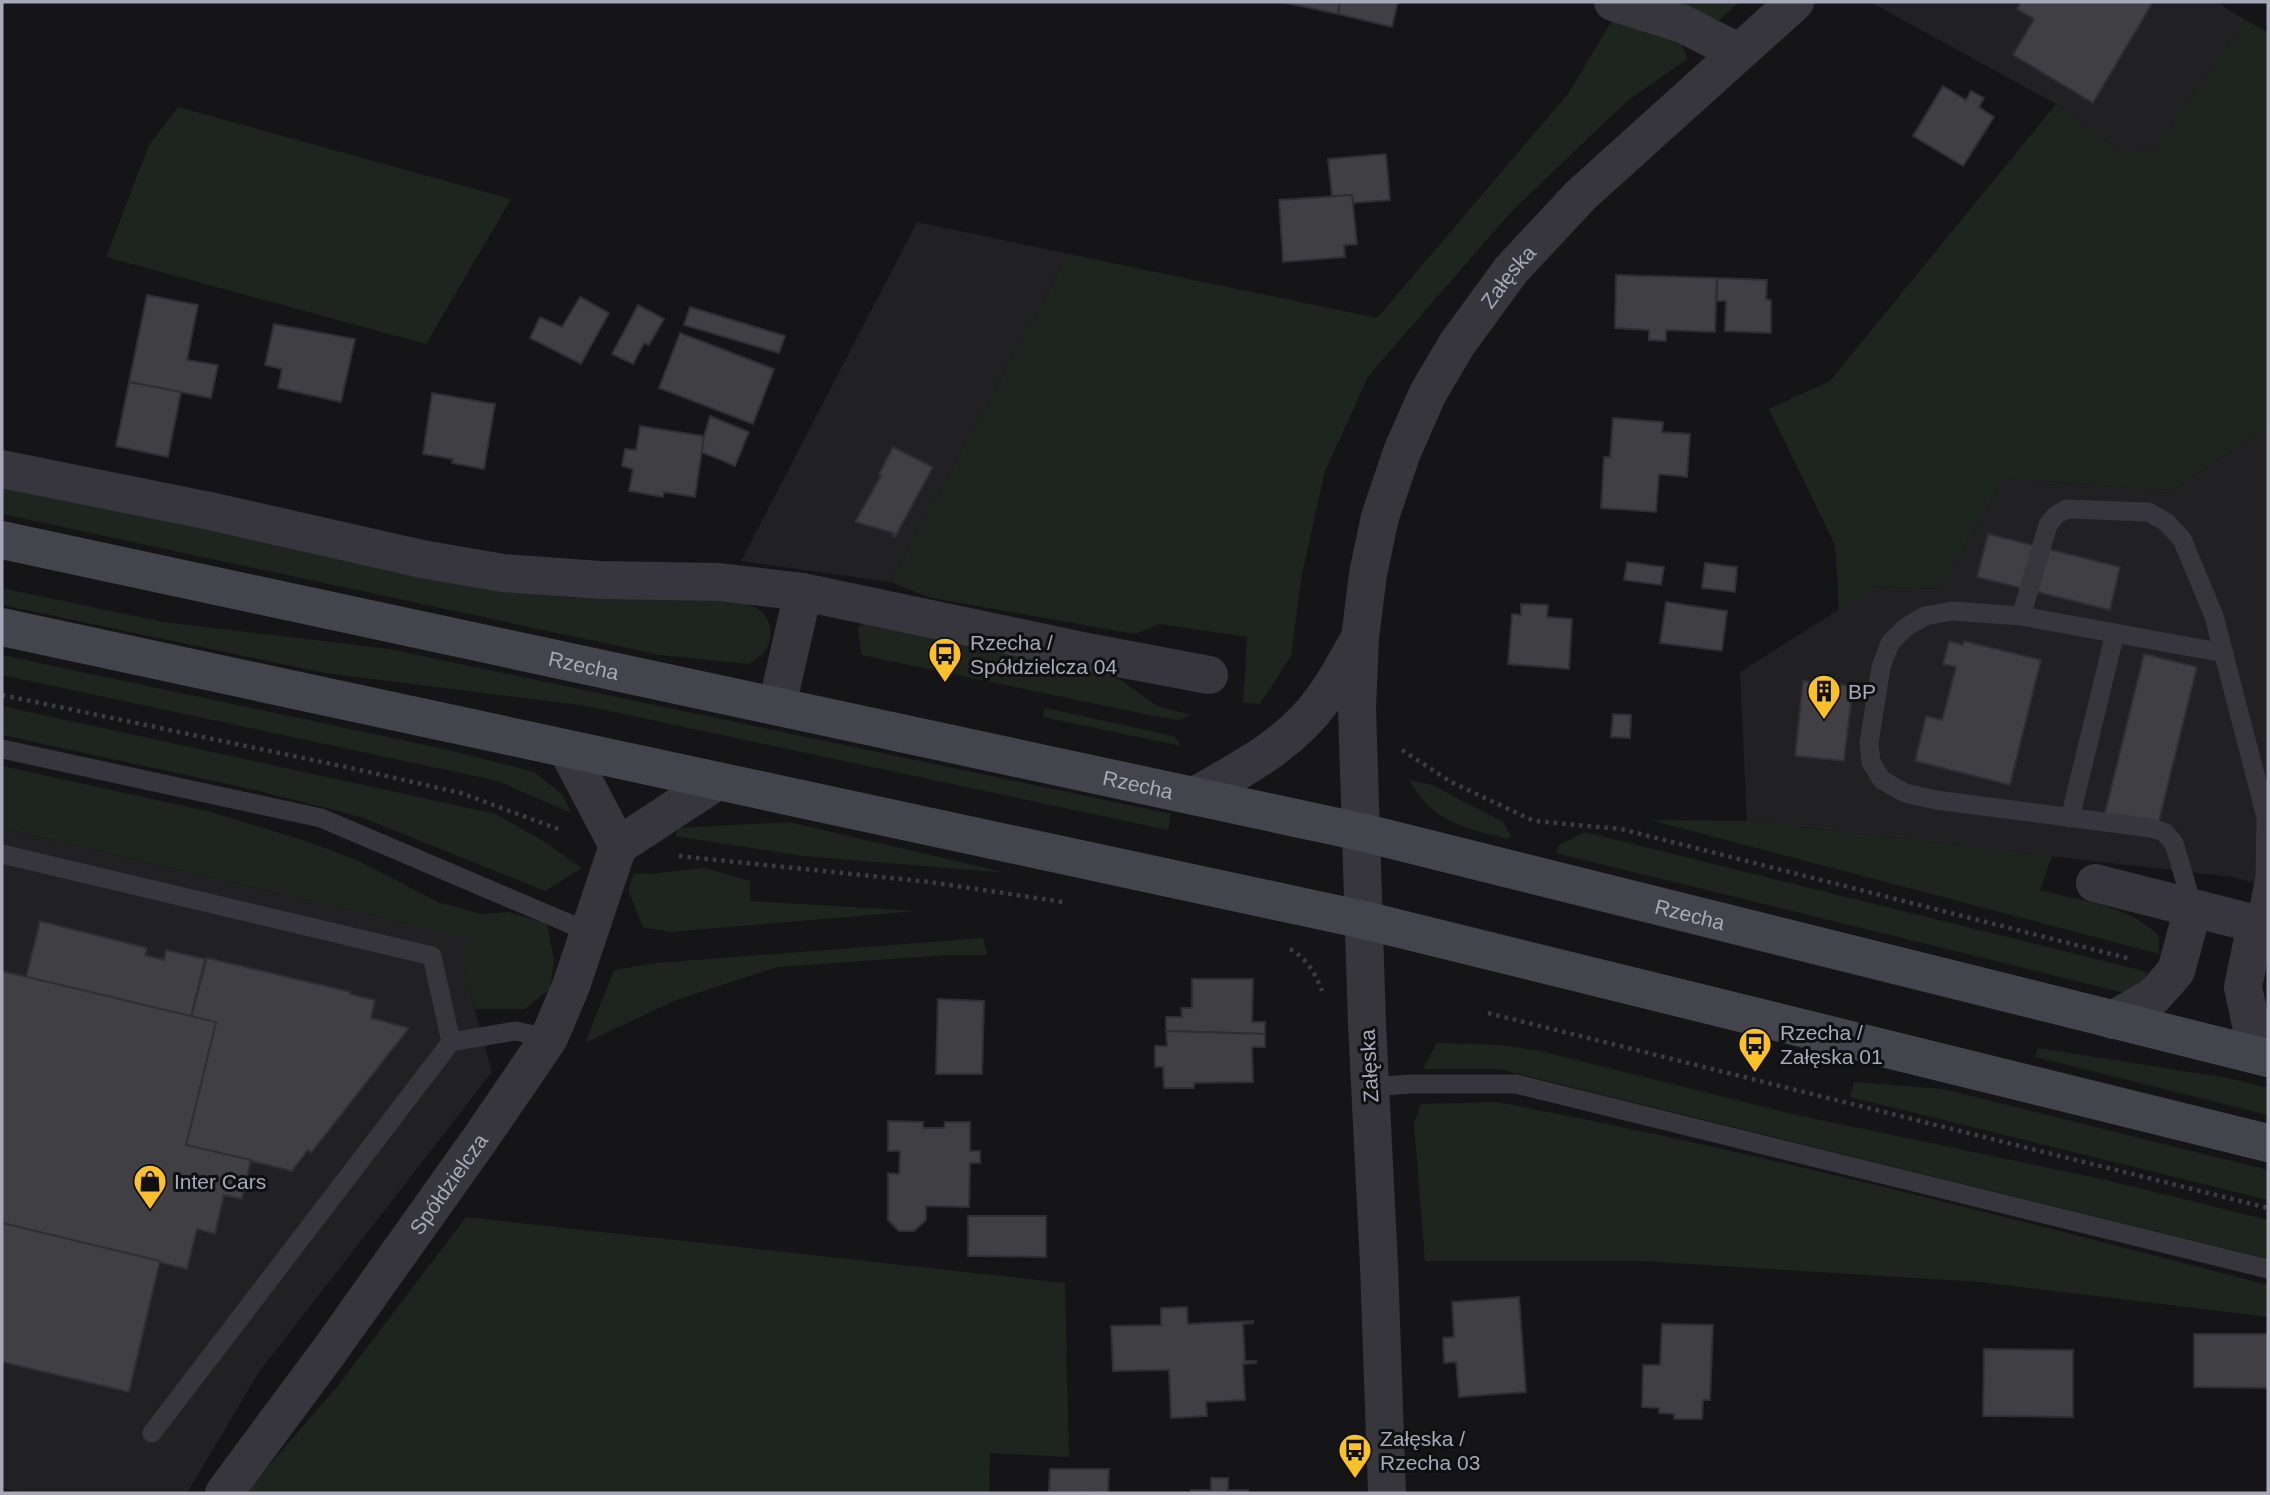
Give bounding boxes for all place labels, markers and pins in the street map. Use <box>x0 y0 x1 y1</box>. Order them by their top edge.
place label: Rzecha / Spółdzielcza 04 <box>970 631 1117 678</box>
bus stop icon: Rzecha / Spółdzielcza 04 <box>926 635 964 684</box>
building icon: BP <box>1805 672 1843 721</box>
place label: BP <box>1848 680 1876 703</box>
place label: Rzecha / Załęska 01 <box>1780 1021 1883 1068</box>
bus stop icon: Rzecha / Załęska 01 <box>1736 1025 1774 1074</box>
shop icon: Inter Cars <box>131 1162 169 1211</box>
place label: Inter Cars <box>174 1170 266 1193</box>
place label: Załęska / Rzecha 03 <box>1380 1427 1480 1474</box>
bus stop icon: Załęska / Rzecha 03 <box>1336 1431 1374 1480</box>

